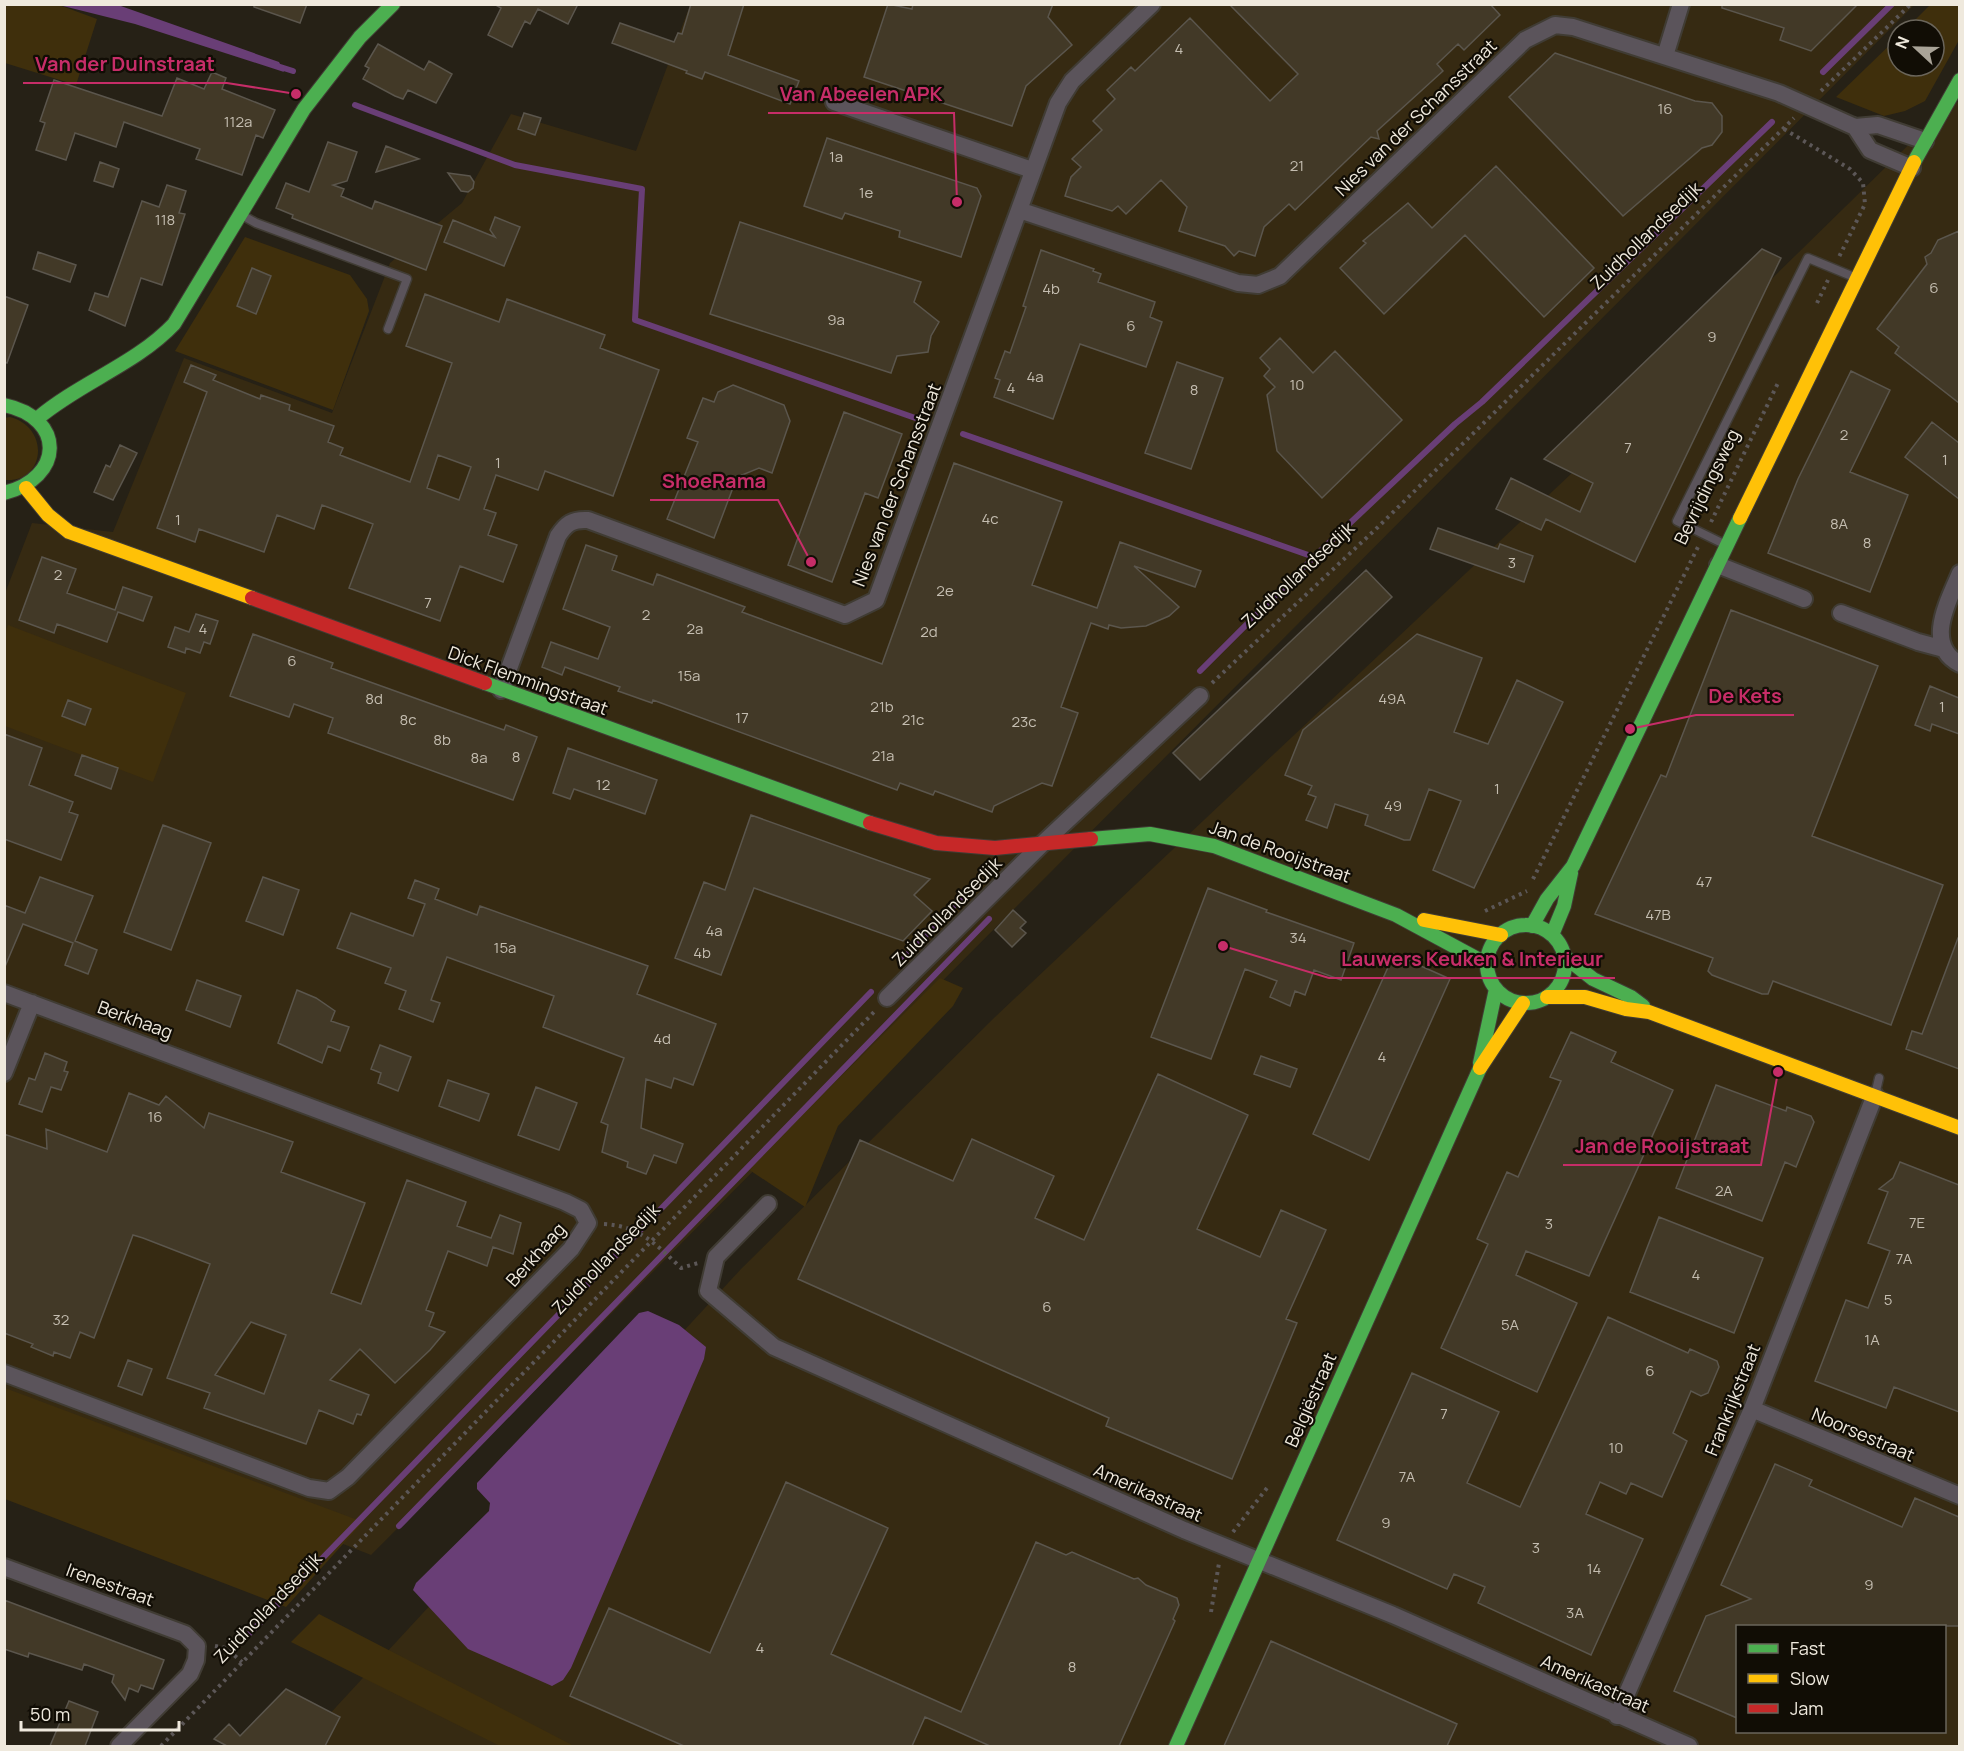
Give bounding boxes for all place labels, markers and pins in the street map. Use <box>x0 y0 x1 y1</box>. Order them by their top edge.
callout: Van der Duinstraat <box>23 45 227 83</box>
callout: Van Abeelen APK <box>768 75 954 113</box>
callout: ShoeRama <box>650 462 778 500</box>
callout: De Kets <box>1696 677 1794 715</box>
callout: Lauwers Keuken & Interieur <box>1329 940 1615 978</box>
callout: Jan de Rooijstraat <box>1563 1127 1761 1165</box>

